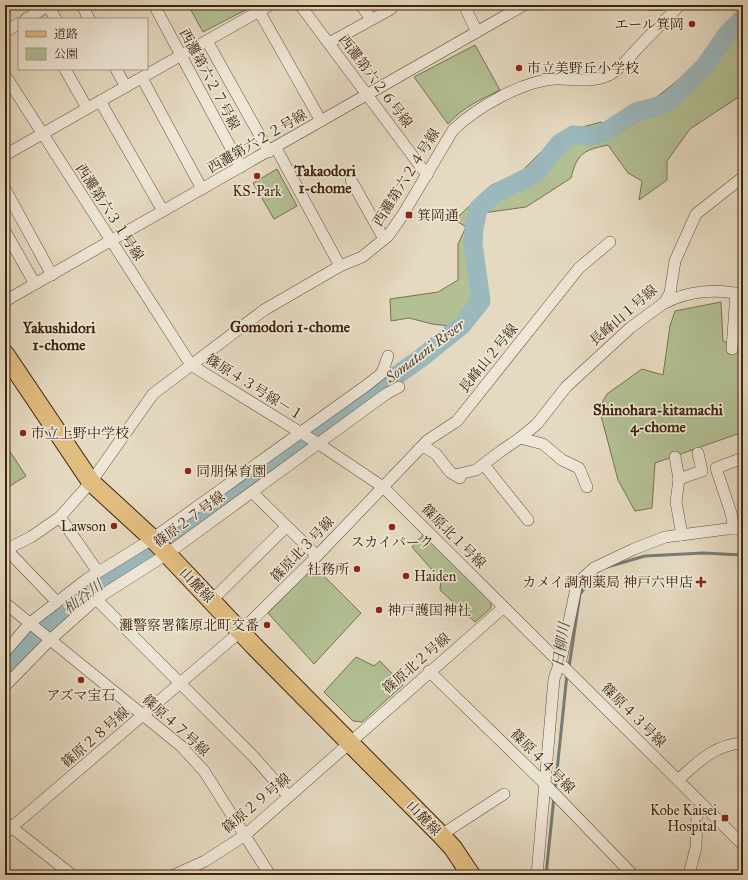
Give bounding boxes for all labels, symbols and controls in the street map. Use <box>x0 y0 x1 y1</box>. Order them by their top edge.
place label: エール箕岡 <box>614 16 684 33</box>
legend <box>18 18 148 70</box>
marker: エール箕岡 <box>687 19 697 29</box>
street label: 西灘第六２７号線 <box>176 26 243 133</box>
text: 道路 <box>54 27 78 41</box>
street label: 西灘第六２６号線 <box>335 31 416 131</box>
text: 公園 <box>54 47 78 61</box>
place label: 市立美野丘小学校 <box>527 60 639 77</box>
marker: 市立美野丘小学校 <box>514 63 524 73</box>
street label: 西灘第六２２号線 <box>205 106 310 177</box>
street label: 西灘第六２４号線 <box>370 125 443 229</box>
street label: 西灘第六３１号線 <box>72 161 147 264</box>
district label: Takaodori 1-chome <box>293 162 357 197</box>
marker: KS-Park <box>252 171 262 181</box>
place label: KS-Park <box>232 183 282 200</box>
place label: 箕岡通 <box>417 207 459 224</box>
marker: 箕岡通 <box>404 210 414 220</box>
street label: 長峰山１号線 <box>586 281 661 349</box>
water label: Somatani River <box>381 315 469 387</box>
district label: Gomodori 1-chome <box>230 318 351 336</box>
district label: Yakushidori 1-chome <box>22 319 96 354</box>
street label: 長峰山２号線 <box>455 320 521 396</box>
street label: 篠原４３号線－１ <box>203 351 307 424</box>
district label: Shinohara-kitamachi 4-chome <box>593 401 724 437</box>
place label: 市立上野中学校 <box>31 425 129 442</box>
marker: 市立上野中学校 <box>18 428 28 438</box>
place label: 同朋保育園 <box>196 463 266 480</box>
marker: 同朋保育園 <box>183 466 193 476</box>
street label: 篠原２７号線 <box>150 488 228 551</box>
street label: 篠原北１号線 <box>418 501 489 572</box>
street label: 篠原北３号線 <box>267 513 338 585</box>
place label: Lawson <box>61 518 106 535</box>
marker: Lawson <box>109 521 119 531</box>
marker: スカイパーク <box>387 522 397 532</box>
place label: スカイパーク <box>350 534 434 551</box>
place label: 社務所 <box>307 561 349 578</box>
street label: 山麓線 <box>176 564 217 606</box>
marker: 社務所 <box>352 564 362 574</box>
place label: Haiden <box>414 568 457 585</box>
marker: Haiden <box>401 571 411 581</box>
place label: カメイ調剤薬局 神戸六甲店 <box>522 574 693 591</box>
water label: 杣谷川 <box>60 575 108 618</box>
marker: カメイ調剤薬局 神戸六甲店 <box>696 577 706 587</box>
place label: 神戸護国神社 <box>387 602 471 619</box>
marker: 神戸護国神社 <box>374 605 384 615</box>
place label: 灘警察署篠原北町交番 <box>119 617 259 634</box>
water label: 日柳川 <box>549 619 574 669</box>
marker: 灘警察署篠原北町交番 <box>262 620 272 630</box>
street label: 篠原北２号線 <box>379 629 454 697</box>
marker: アズマ宝石 <box>76 675 86 685</box>
street label: 篠原４３号線 <box>598 680 669 751</box>
place label: アズマ宝石 <box>46 687 116 704</box>
street label: 篠原４７号線 <box>139 691 213 760</box>
street label: 篠原２８号線 <box>58 703 133 771</box>
street label: 篠原４４号線 <box>507 726 578 797</box>
street label: 篠原２９号線 <box>219 770 294 837</box>
street label: 山麓線 <box>403 797 444 839</box>
place label: Kobe Kaisei Hospital <box>650 802 717 835</box>
marker: Kobe Kaisei Hospital <box>720 813 730 823</box>

